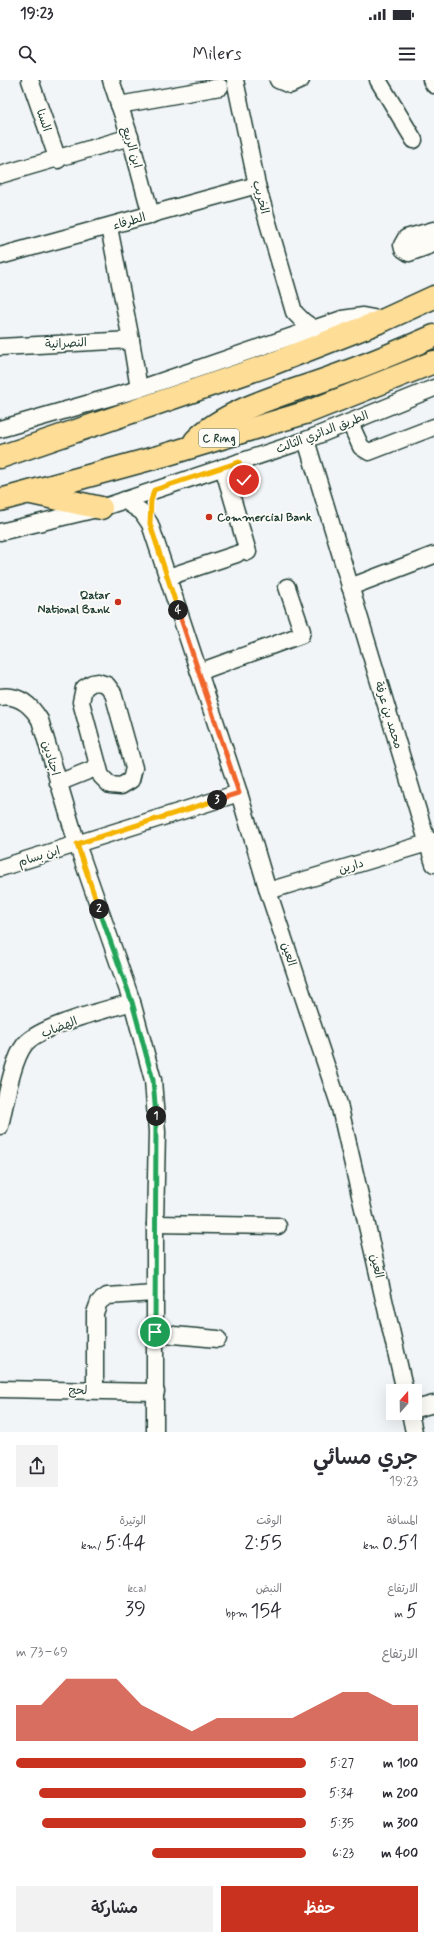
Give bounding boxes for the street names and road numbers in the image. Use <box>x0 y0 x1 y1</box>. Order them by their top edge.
street label: السنا <box>32 107 54 134</box>
street label: ابن الربيع <box>117 124 145 170</box>
street label: الخريب <box>248 179 272 216</box>
street label: الطرفاء <box>111 210 148 234</box>
street label: النصرانية <box>45 335 87 353</box>
street label: الطريق الدائري الثالث <box>274 408 371 458</box>
road number: C Ring <box>199 429 239 447</box>
street label: محمد بن عرفة <box>370 680 406 751</box>
street label: اجنادين <box>37 739 63 778</box>
street label: ابن بسام <box>16 843 62 871</box>
street label: دارين <box>337 856 366 878</box>
street label: العين <box>277 940 299 968</box>
street label: الهضاب <box>39 1014 80 1042</box>
street label: العين <box>366 1253 387 1280</box>
street label: لحج <box>69 1383 87 1399</box>

